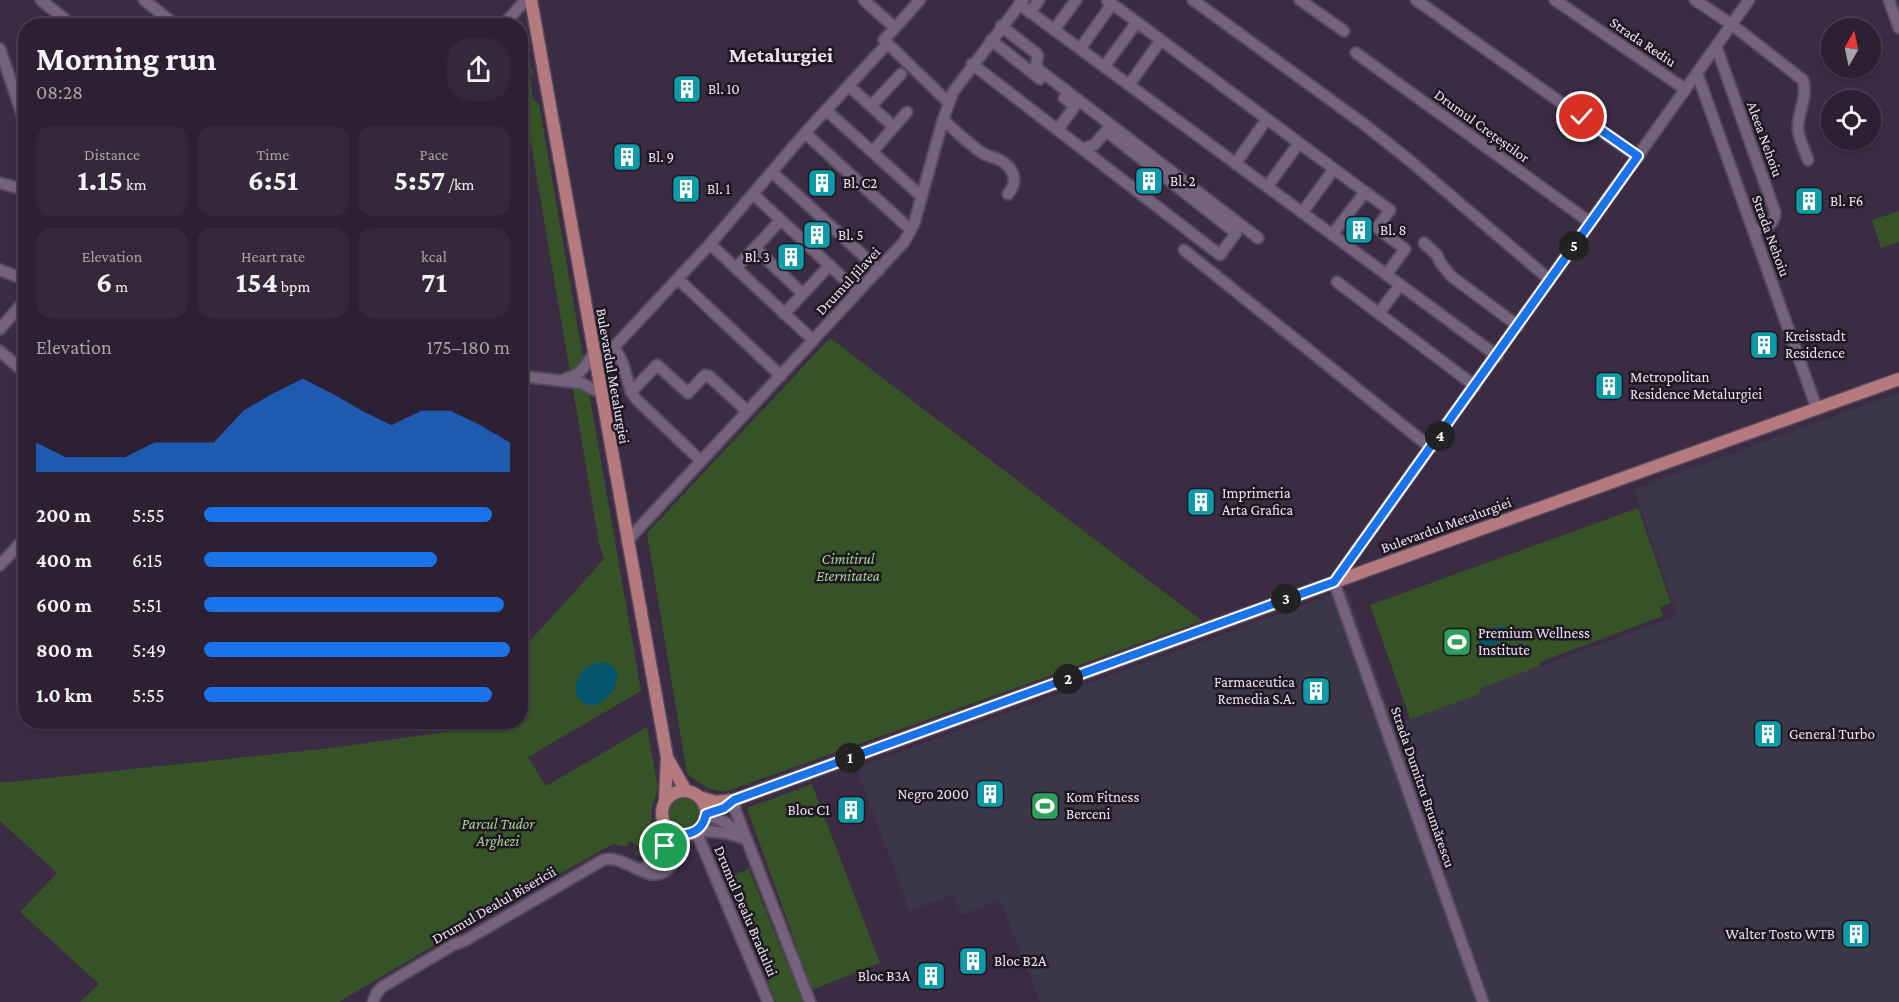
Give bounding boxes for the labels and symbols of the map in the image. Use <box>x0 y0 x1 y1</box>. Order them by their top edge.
street label: Strada Rediu <box>1607 14 1679 70</box>
north arrow <box>1821 18 1881 78</box>
district label: Metalurgiei <box>729 43 833 67</box>
building icon: Bl. 10 <box>671 73 703 105</box>
place label: Bl. 10 <box>708 81 740 97</box>
street label: Drumul Crețeștilor <box>1430 86 1533 168</box>
pin <box>1556 91 1607 142</box>
street label: Aleea Nehoiu <box>1744 99 1786 179</box>
building icon: Bl. 9 <box>611 141 643 173</box>
place label: Bl. 9 <box>648 149 674 165</box>
building icon: Bl. 2 <box>1133 165 1165 197</box>
building icon: Bl. C2 <box>806 167 838 199</box>
building icon: Bl. 1 <box>670 173 702 205</box>
place label: Bl. 2 <box>1170 173 1196 189</box>
place label: Bl. C2 <box>843 175 877 191</box>
place label: Bl. 1 <box>707 181 730 197</box>
building icon: Bl. F6 <box>1793 185 1825 217</box>
street label: Strada Nehoiu <box>1749 193 1793 279</box>
place label: Bl. F6 <box>1830 193 1863 209</box>
building icon: Bl. 8 <box>1343 214 1375 246</box>
building icon: Bl. 5 <box>801 219 833 251</box>
place label: Bl. 8 <box>1380 222 1406 238</box>
place label: Bl. 5 <box>838 227 863 243</box>
pin: 5 <box>1559 231 1589 261</box>
building icon: Bl. 3 <box>775 241 807 273</box>
street label: Drumul Jilavei <box>813 244 884 319</box>
place label: Bl. 3 <box>744 249 770 265</box>
street label: Bulevardul Metalurgiei <box>592 307 633 445</box>
place label: Kreisstadt Residence <box>1785 328 1847 361</box>
building icon: Kreisstadt Residence <box>1748 329 1780 361</box>
place label: Metropolitan Residence Metalurgiei <box>1630 369 1762 403</box>
building icon: Metropolitan Residence Metalurgiei <box>1593 370 1625 402</box>
pin: 4 <box>1425 421 1455 451</box>
place label: Imprimeria Arta Grafica <box>1222 485 1293 518</box>
building icon: Imprimeria Arta Grafica <box>1185 486 1217 518</box>
street label: Bulevardul Metalurgiei <box>1379 494 1514 557</box>
park label: Cimitirul Eternitatea <box>816 551 880 584</box>
pin: 3 <box>1271 584 1301 614</box>
place label: Premium Wellness Institute <box>1478 625 1590 658</box>
sports icon: Premium Wellness Institute <box>1441 626 1473 658</box>
pin: 2 <box>1053 664 1083 694</box>
place label: Farmaceutica Remedia S.A. <box>1214 674 1295 707</box>
building icon: Farmaceutica Remedia S.A. <box>1300 675 1332 707</box>
street label: Strada Dumitru Brumărescu <box>1388 705 1458 869</box>
building icon: General Turbo <box>1752 718 1784 750</box>
place label: General Turbo <box>1789 726 1875 742</box>
pin: 1 <box>835 743 865 773</box>
building icon: Negro 2000 <box>974 778 1006 810</box>
place label: Negro 2000 <box>898 786 969 803</box>
place label: Kom Fitness Berceni <box>1066 789 1139 822</box>
sports icon: Kom Fitness Berceni <box>1029 790 1061 822</box>
building icon: Bloc C1 <box>835 794 867 826</box>
place label: Bloc C1 <box>788 802 830 818</box>
park label: Parcul Tudor Arghezi <box>462 816 535 850</box>
pin <box>639 820 690 871</box>
street label: Drumul Dealu Bradului <box>711 843 781 979</box>
street label: Drumul Dealul Bisericii <box>429 863 559 947</box>
building icon: Walter Tosto WTB <box>1840 918 1872 950</box>
place label: Walter Tosto WTB <box>1725 926 1835 942</box>
building icon: Bloc B2A <box>957 945 989 977</box>
place label: Bloc B2A <box>994 953 1047 969</box>
building icon: Bloc B3A <box>915 960 947 992</box>
place label: Bloc B3A <box>858 968 910 984</box>

